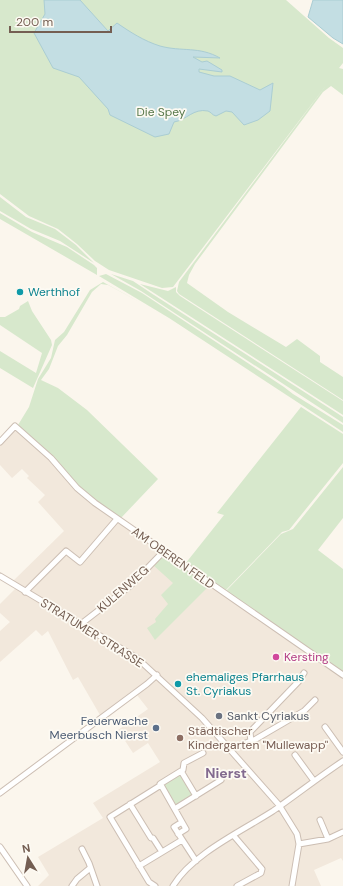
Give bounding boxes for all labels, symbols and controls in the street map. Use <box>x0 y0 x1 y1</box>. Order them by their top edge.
scale bar <box>10 8 111 34</box>
text: 200 m <box>16 14 53 30</box>
park label: Die Spey <box>137 104 186 120</box>
place label: Werthhof <box>28 284 80 300</box>
marker: Werthhof <box>15 287 25 297</box>
street label: AM OBEREN FELD <box>128 523 218 593</box>
street label: KULENWEG <box>94 562 152 616</box>
street label: STRATUMER STRASSE <box>37 595 147 671</box>
place label: Kersting <box>284 649 329 665</box>
marker: Kersting <box>271 652 281 662</box>
place label: ehemaliges Pfarrhaus St. Cyriakus <box>186 669 304 699</box>
marker: ehemaliges Pfarrhaus St. Cyriakus <box>173 679 183 689</box>
place label: Sankt Cyriakus <box>227 708 309 724</box>
marker: Sankt Cyriakus <box>214 711 224 721</box>
place label: Feuerwache Meerbusch Nierst <box>50 713 148 743</box>
marker: Feuerwache Meerbusch Nierst <box>151 723 161 733</box>
place label: Städtischer Kindergarten "Mullewapp" <box>188 723 329 753</box>
marker: Städtischer Kindergarten "Mullewapp" <box>175 733 185 743</box>
district label: Nierst <box>205 764 247 782</box>
north arrow <box>8 838 48 878</box>
text: N <box>21 841 31 856</box>

